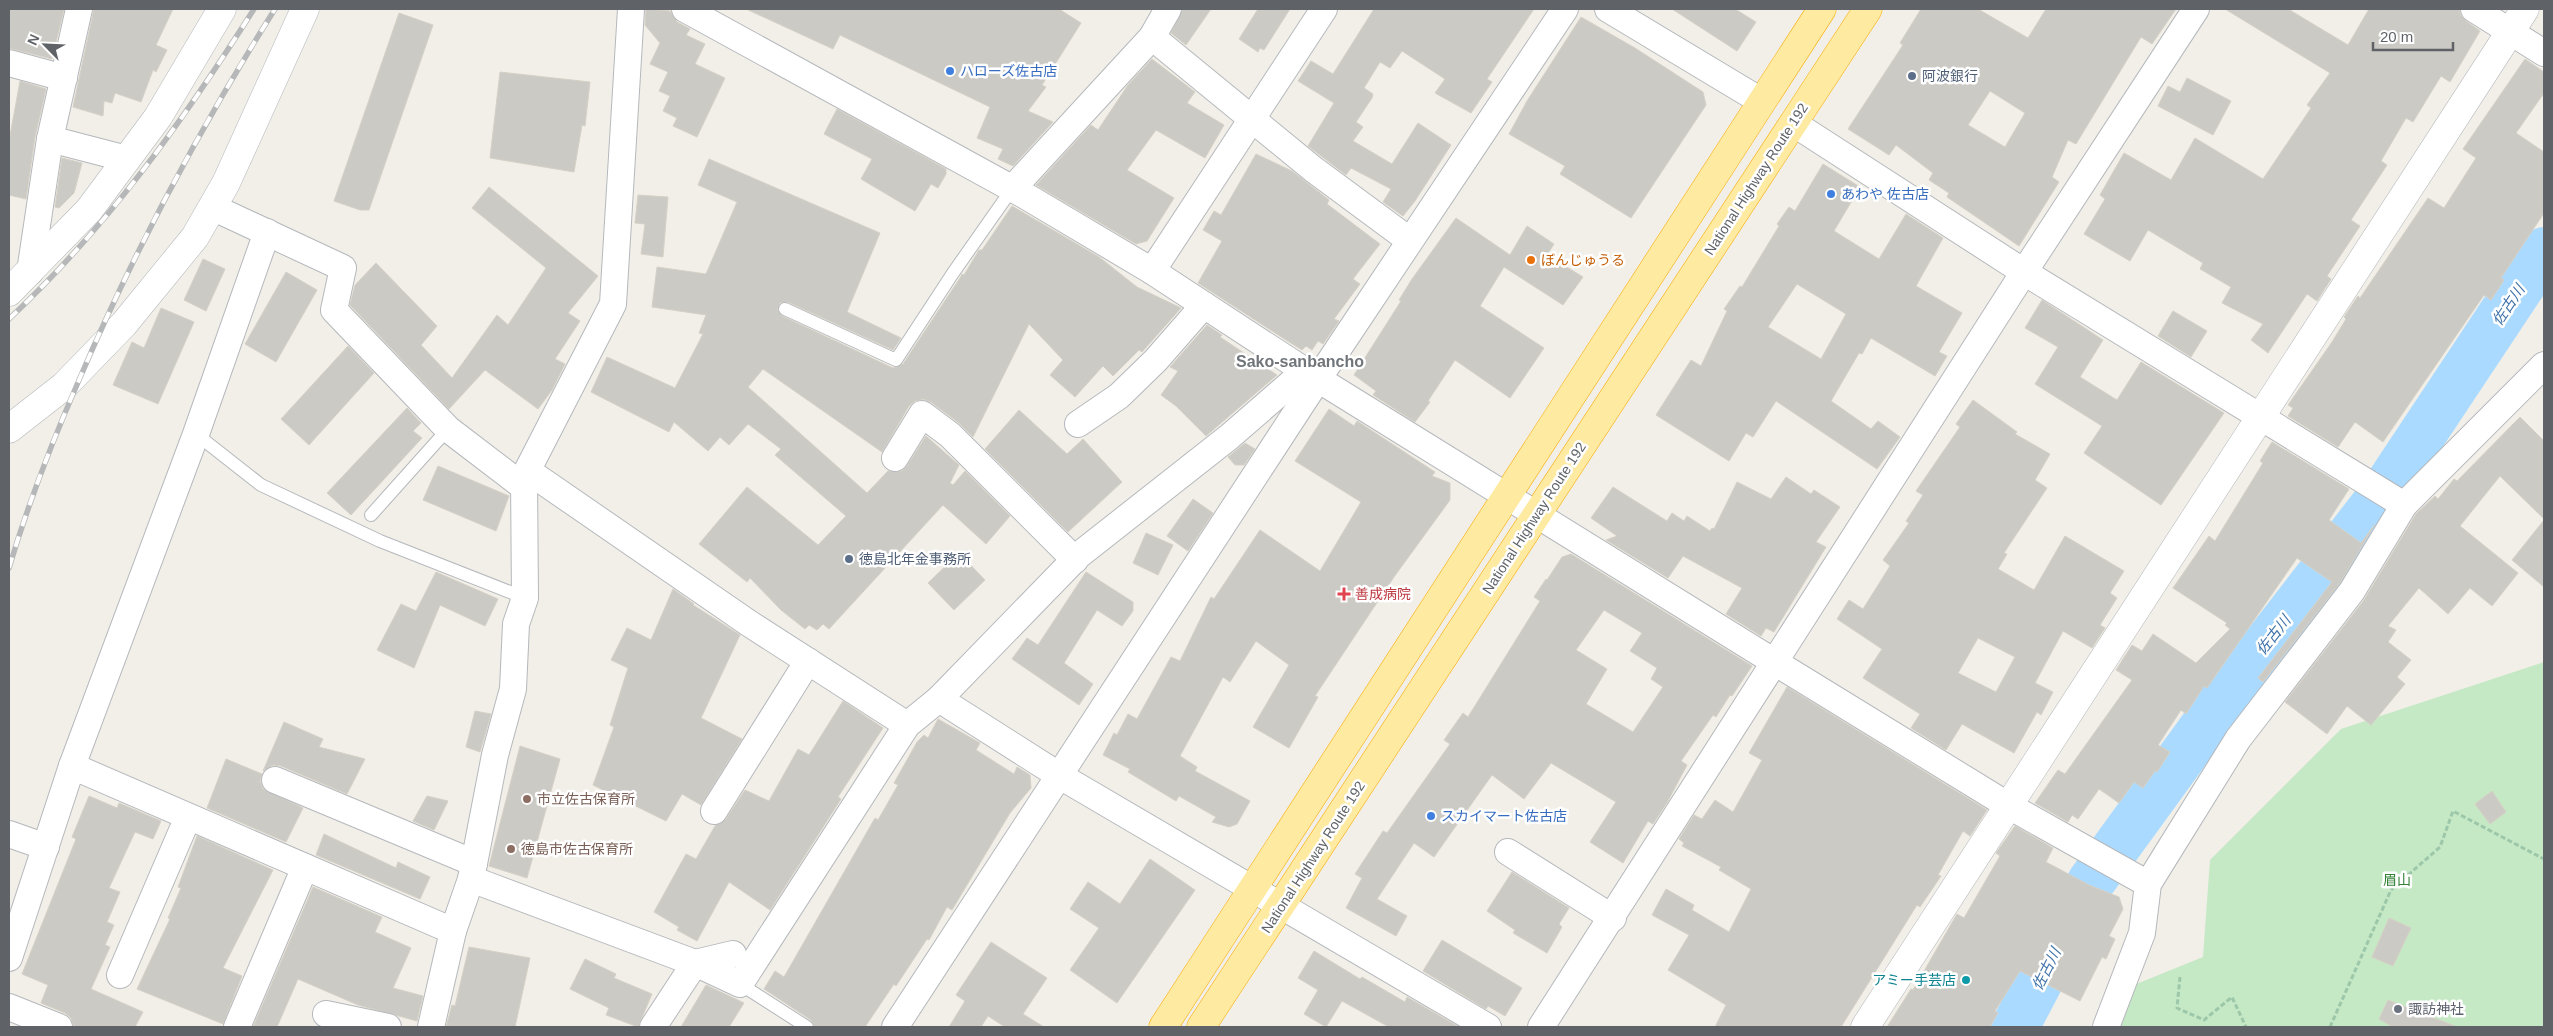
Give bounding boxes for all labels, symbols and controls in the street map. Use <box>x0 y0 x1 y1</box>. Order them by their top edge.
north arrow <box>20 20 70 70</box>
scale bar <box>2373 20 2453 52</box>
text: 20 m <box>2380 28 2413 45</box>
text: N <box>24 32 42 48</box>
place label: ハローズ佐古店 <box>960 63 1057 79</box>
marker: ハローズ佐古店 <box>944 65 956 77</box>
place label: 阿波銀行 <box>1922 68 1978 84</box>
marker: 阿波銀行 <box>1906 70 1918 82</box>
street label: National Highway Route 192 <box>1701 100 1811 258</box>
place label: あわや 佐古店 <box>1841 186 1929 202</box>
marker: あわや 佐古店 <box>1825 188 1837 200</box>
place label: ぼんじゅうる <box>1541 252 1625 268</box>
marker: ぼんじゅうる <box>1525 254 1537 266</box>
water label: 佐古川 <box>2488 280 2529 328</box>
district label: Sako-sanbancho <box>1236 353 1364 370</box>
street label: National Highway Route 192 <box>1479 439 1589 597</box>
place label: 徳島北年金事務所 <box>859 551 971 567</box>
marker: 徳島北年金事務所 <box>843 553 855 565</box>
place label: 善成病院 <box>1355 586 1411 602</box>
marker: 善成病院 <box>1337 587 1351 601</box>
water label: 佐古川 <box>2252 610 2295 658</box>
street label: National Highway Route 192 <box>1258 778 1368 936</box>
place label: 市立佐古保育所 <box>537 791 635 807</box>
marker: 市立佐古保育所 <box>521 793 533 805</box>
place label: スカイマート佐古店 <box>1441 808 1567 824</box>
marker: スカイマート佐古店 <box>1425 810 1437 822</box>
place label: 徳島市佐古保育所 <box>521 841 633 857</box>
marker: 徳島市佐古保育所 <box>505 843 517 855</box>
park label: 眉山 <box>2383 872 2411 888</box>
water label: 佐古川 <box>2028 943 2065 993</box>
place label: アミー手芸店 <box>1872 972 1956 988</box>
marker: アミー手芸店 <box>1960 974 1972 986</box>
place label: 諏訪神社 <box>2408 1001 2464 1017</box>
marker: 諏訪神社 <box>2392 1003 2404 1015</box>

